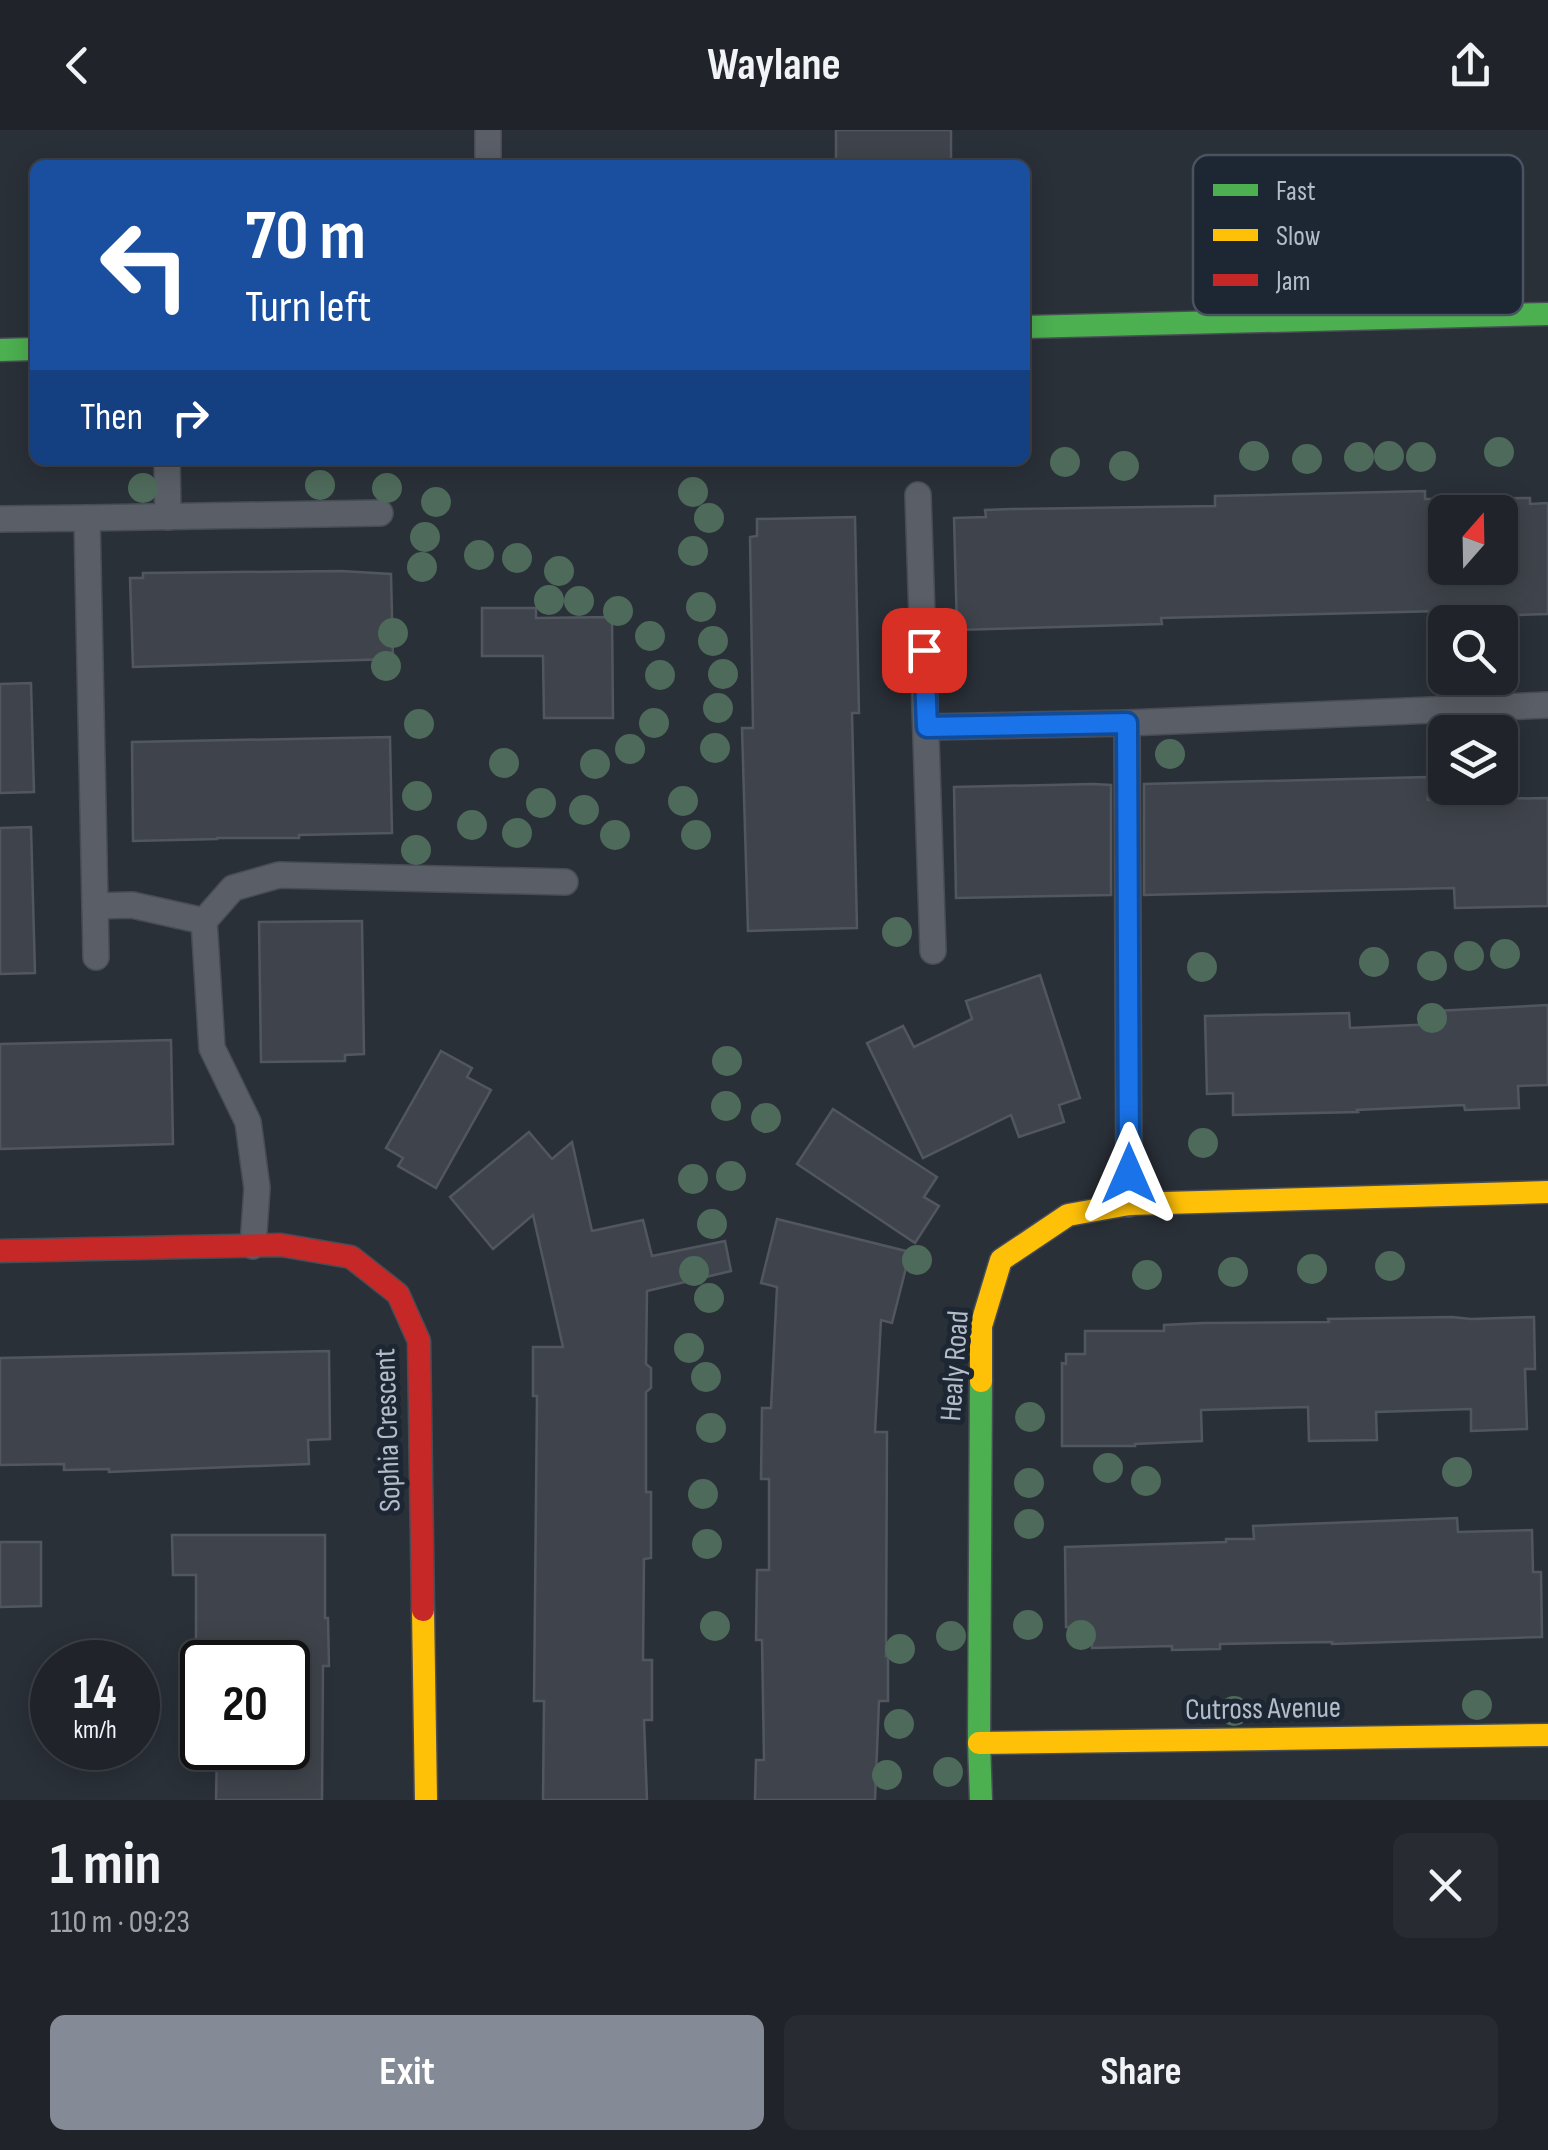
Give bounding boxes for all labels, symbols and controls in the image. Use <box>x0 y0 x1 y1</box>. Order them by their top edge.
icon: back <box>50 38 105 93</box>
text: Waylane <box>707 38 841 93</box>
icon: share <box>1443 38 1498 93</box>
legend <box>1193 155 1523 315</box>
text: Fast <box>1276 175 1315 208</box>
text: 70 m <box>245 195 366 279</box>
icon: left <box>80 200 210 330</box>
text: Slow <box>1276 220 1321 253</box>
text: Jam <box>1275 265 1311 298</box>
text: Turn left <box>245 280 371 335</box>
icon: right <box>163 390 218 445</box>
text: Then <box>80 395 143 440</box>
north arrow <box>1428 495 1518 585</box>
map controls <box>1428 495 1518 805</box>
button: search <box>1428 605 1518 695</box>
pin <box>882 608 967 693</box>
icon: arrive <box>897 623 952 678</box>
button: layers <box>1428 715 1518 805</box>
position arrow <box>1077 1122 1181 1226</box>
street label: Healy Road <box>933 1309 977 1423</box>
street label: Sophia Crescent <box>367 1347 409 1513</box>
speed limit sign: 20 <box>180 1640 310 1770</box>
text: 14 <box>73 1663 117 1723</box>
street label: Cutross Avenue <box>1185 1690 1341 1728</box>
text: km/h <box>73 1715 117 1746</box>
text: 1 min <box>50 1829 162 1901</box>
button: close <box>1393 1833 1498 1938</box>
text: 110 m · 09:23 <box>50 1903 190 1942</box>
button: Exit <box>50 2015 764 2130</box>
button: Share <box>784 2015 1498 2130</box>

